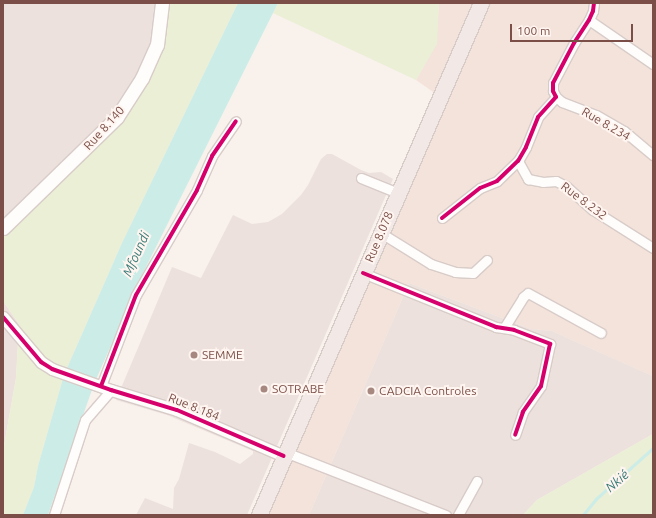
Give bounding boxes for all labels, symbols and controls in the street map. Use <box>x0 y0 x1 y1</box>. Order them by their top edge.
scale bar <box>512 16 635 42</box>
text: 100 m <box>517 24 550 37</box>
street label: Rue 8.140 <box>81 103 127 153</box>
street label: Rue 8.234 <box>579 104 633 144</box>
street label: Rue 8.232 <box>558 179 610 223</box>
street label: Rue 8.078 <box>362 209 396 265</box>
water label: Mfoundi <box>119 229 153 279</box>
place label: SEMME <box>202 348 243 362</box>
marker: SEMME <box>189 350 199 360</box>
place label: SOTRABE <box>272 382 324 396</box>
marker: SOTRABE <box>259 384 269 394</box>
place label: CADCIA Controles <box>379 384 476 398</box>
marker: CADCIA Controles <box>366 386 376 396</box>
street label: Rue 8.184 <box>166 390 222 424</box>
water label: Nkié <box>602 467 632 495</box>

